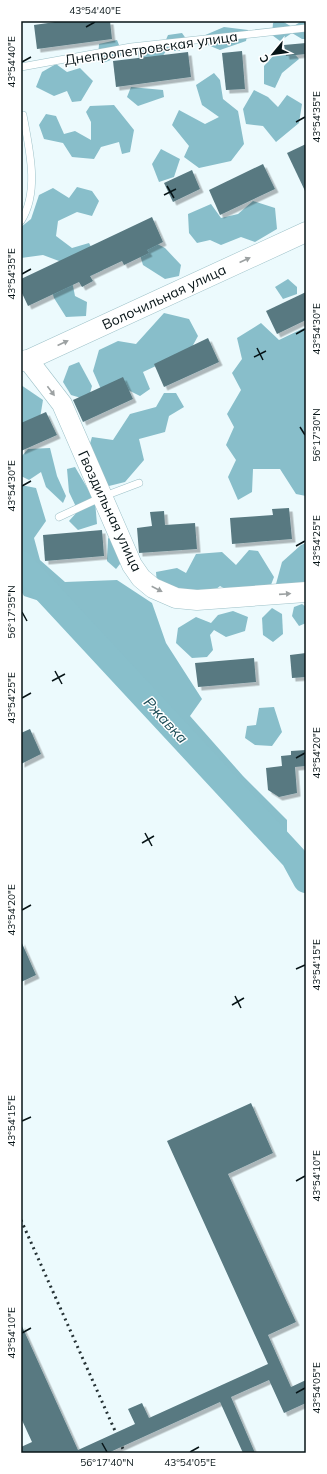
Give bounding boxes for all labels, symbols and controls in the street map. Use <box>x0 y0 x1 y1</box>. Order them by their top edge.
text: 43°54'40"E <box>69 4 121 17</box>
street label: Днепропетровская улица <box>63 27 239 69</box>
north arrow <box>253 34 293 74</box>
text: 43°54'40"E <box>5 36 18 88</box>
text: С <box>256 52 272 66</box>
text: 43°54'35"E <box>310 91 323 143</box>
text: 43°54'35"E <box>5 248 18 300</box>
one-way arrow <box>239 257 251 263</box>
street label: Волочильная улица <box>99 260 229 334</box>
text: 43°54'30"E <box>310 303 323 355</box>
one-way arrow <box>58 340 70 346</box>
one-way arrow <box>47 385 56 396</box>
text: 56°17'30"N <box>310 408 323 462</box>
street label: Гвоздильная улица <box>74 448 146 574</box>
text: 43°54'30"E <box>5 460 18 512</box>
text: 43°54'25"E <box>310 515 323 567</box>
text: 56°17'35"N <box>5 585 18 639</box>
one-way arrow <box>151 586 163 592</box>
one-way arrow <box>279 590 291 597</box>
text: 43°54'25"E <box>5 672 18 724</box>
water label: Ржавка <box>140 693 192 747</box>
text: 43°54'20"E <box>310 727 323 779</box>
text: 43°54'20"E <box>5 884 18 936</box>
text: 43°54'15"E <box>310 939 323 991</box>
text: 43°54'15"E <box>5 1095 18 1147</box>
text: 43°54'10"E <box>310 1150 323 1202</box>
text: 43°54'10"E <box>5 1307 18 1359</box>
text: 43°54'05"E <box>310 1362 323 1414</box>
text: 56°17'40"N <box>80 1456 134 1469</box>
text: 43°54'05"E <box>164 1456 216 1469</box>

